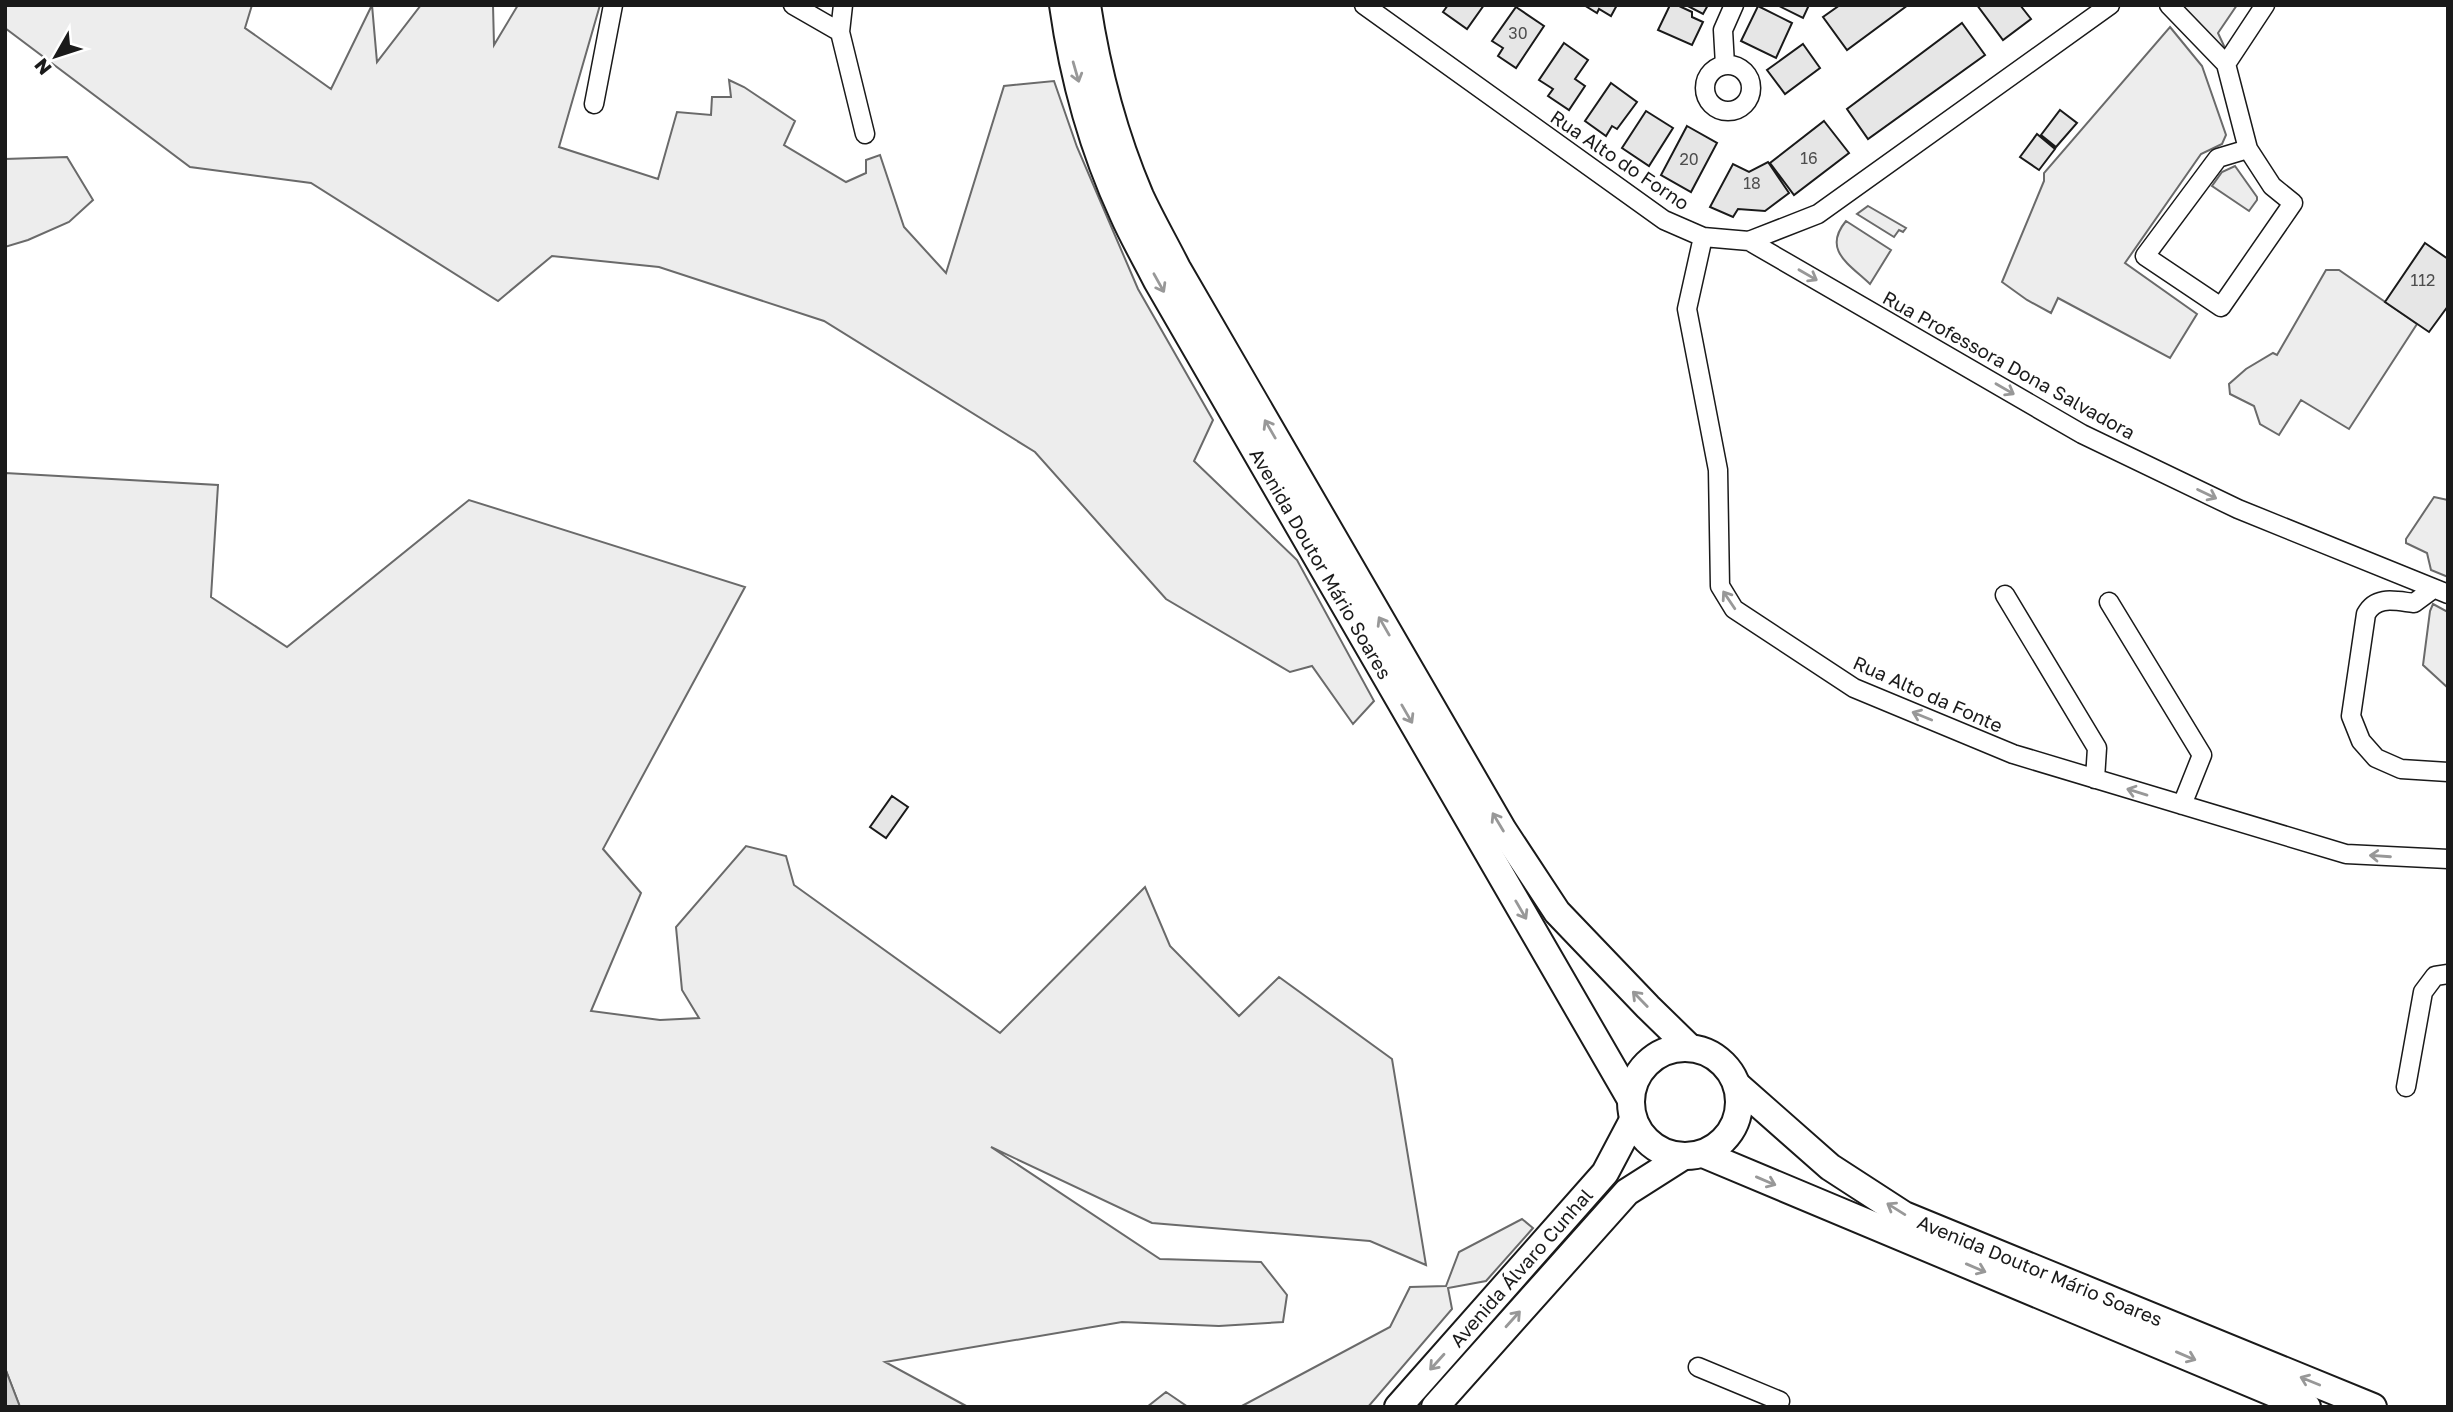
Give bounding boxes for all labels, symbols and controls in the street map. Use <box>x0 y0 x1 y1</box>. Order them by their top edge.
north arrow <box>21 21 91 91</box>
house number: 30 <box>1508 23 1528 43</box>
text: N <box>29 54 56 80</box>
one-way arrow <box>1070 60 1083 83</box>
street label: Rua Alto do Forno <box>1547 105 1694 214</box>
house number: 16 <box>1800 148 1818 168</box>
house number: 20 <box>1679 149 1699 169</box>
house number: 18 <box>1743 173 1761 193</box>
one-way arrow <box>1797 269 1818 282</box>
house number: 112 <box>2411 270 2435 290</box>
one-way arrow <box>1152 273 1166 293</box>
street label: Rua Professora Dona Salvadora <box>1879 285 2139 444</box>
one-way arrow <box>1994 383 2014 397</box>
one-way arrow <box>1263 419 1277 439</box>
street label: Avenida Doutor Mário Soares <box>1245 444 1397 683</box>
one-way arrow <box>2196 488 2217 501</box>
one-way arrow <box>1722 591 1736 610</box>
one-way arrow <box>1377 616 1391 636</box>
street label: Rua Alto da Fonte <box>1850 650 2006 737</box>
one-way arrow <box>1400 703 1414 723</box>
one-way arrow <box>1912 709 1934 722</box>
one-way arrow <box>2126 784 2148 797</box>
one-way arrow <box>1491 813 1505 833</box>
one-way arrow <box>2369 849 2391 862</box>
one-way arrow <box>1514 900 1528 920</box>
one-way arrow <box>1632 990 1648 1008</box>
one-way arrow <box>1755 1175 1776 1188</box>
street label: Avenida Álvaro Cunhal <box>1445 1183 1597 1351</box>
one-way arrow <box>1887 1202 1907 1216</box>
street label: Avenida Doutor Mário Soares <box>1914 1210 2166 1331</box>
one-way arrow <box>1965 1263 1986 1276</box>
one-way arrow <box>1505 1311 1522 1328</box>
one-way arrow <box>2174 1350 2196 1363</box>
one-way arrow <box>1429 1353 1445 1371</box>
one-way arrow <box>2299 1373 2321 1386</box>

